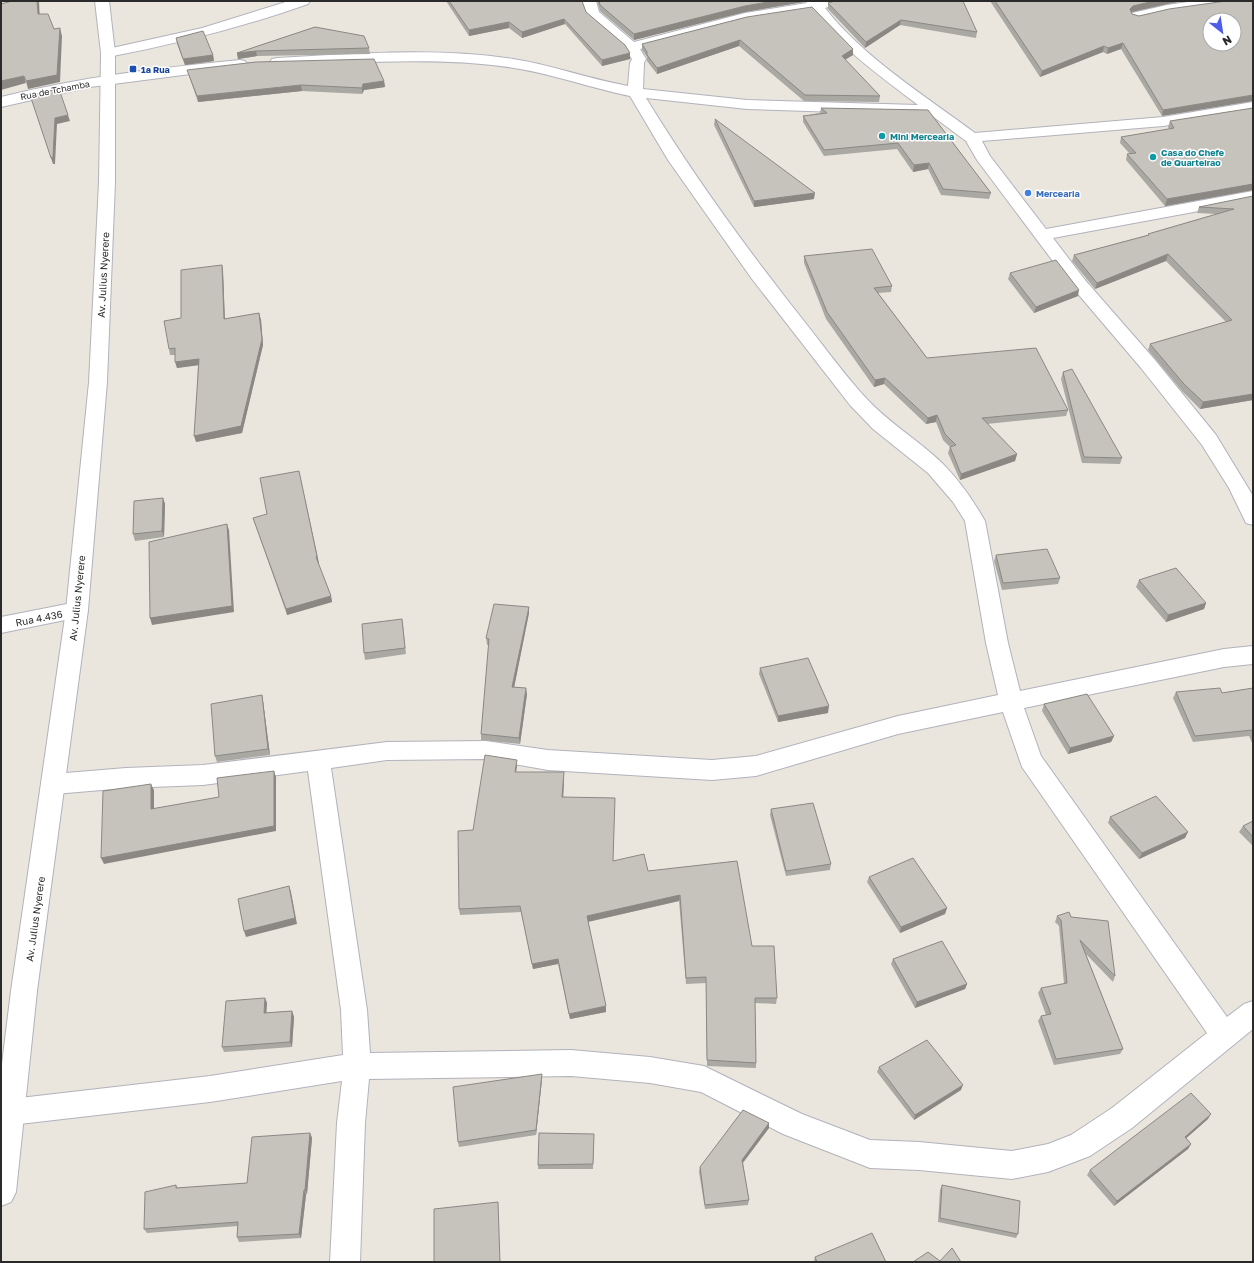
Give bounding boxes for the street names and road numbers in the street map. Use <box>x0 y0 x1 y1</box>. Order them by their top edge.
street label: Rua de Tchamba <box>19 78 91 102</box>
street label: Av. Julius Nyerere <box>95 232 111 318</box>
street label: Av. Julius Nyerere <box>67 554 87 641</box>
street label: Rua 4.436 <box>14 608 64 628</box>
street label: Av. Julius Nyerere <box>23 875 47 962</box>

